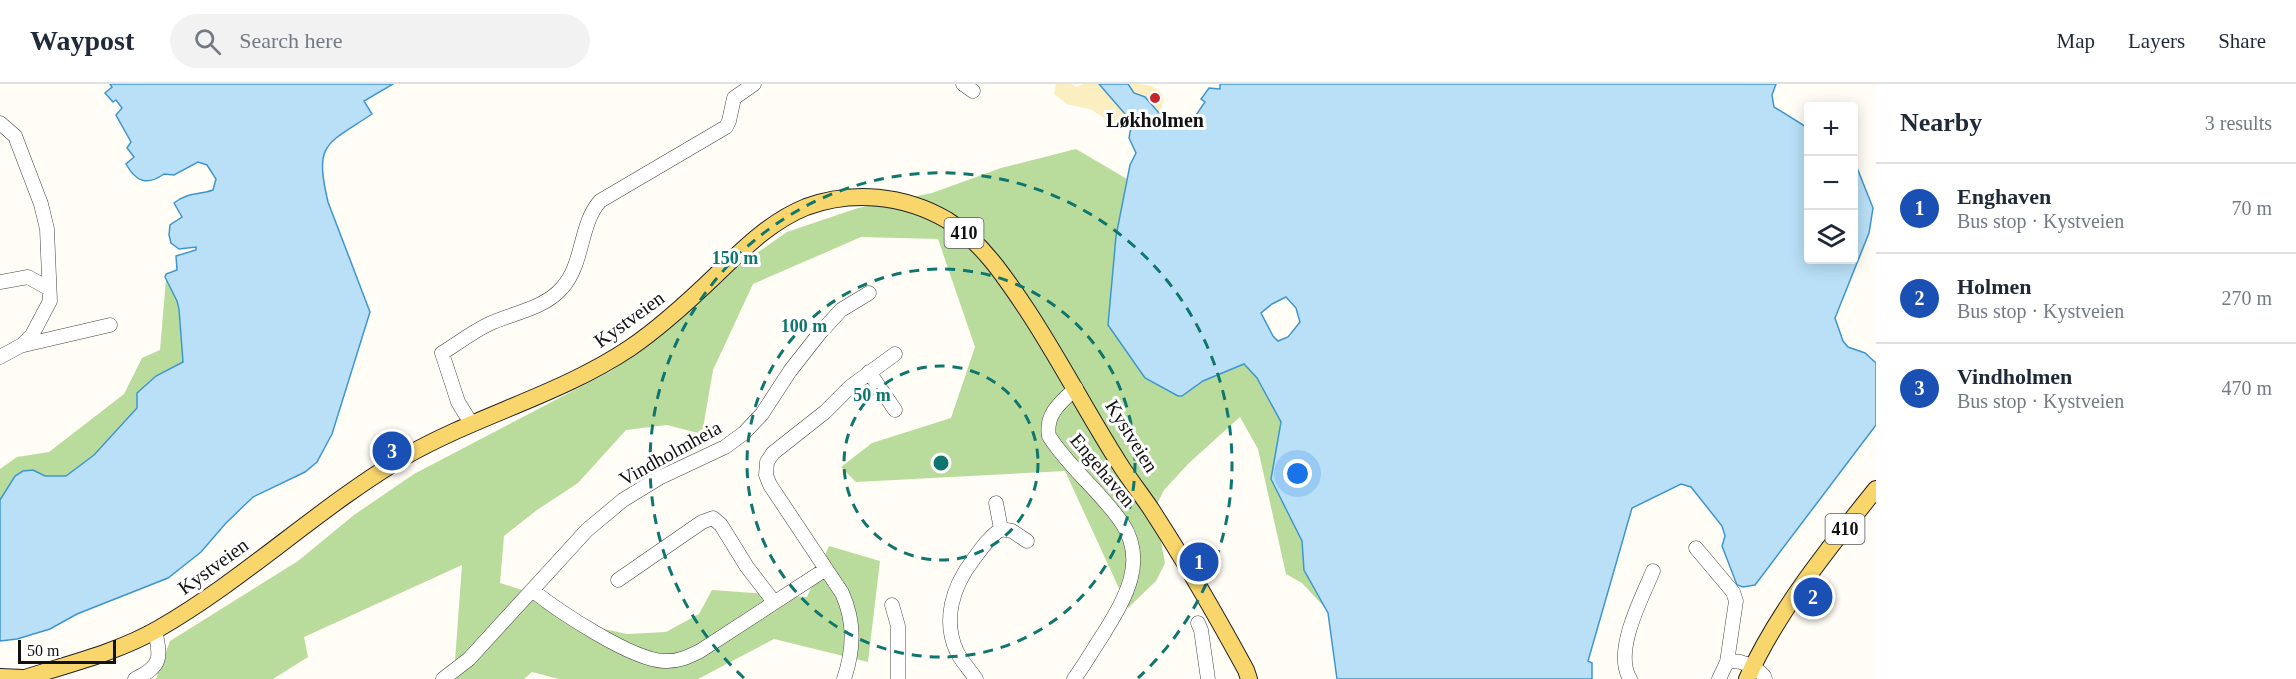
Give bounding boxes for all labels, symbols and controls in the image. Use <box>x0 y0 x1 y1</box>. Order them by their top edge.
search box <box>170 14 590 68</box>
text: Waypost <box>30 25 134 56</box>
icon: search <box>191 25 224 58</box>
text: Search here <box>239 28 342 53</box>
text: Map <box>2057 29 2095 53</box>
text: Layers <box>2128 29 2185 53</box>
text: Share <box>2218 29 2266 53</box>
marker: Løkholmen <box>1148 91 1162 105</box>
map controls <box>1804 102 1858 264</box>
button: + <box>1804 102 1858 156</box>
text: Nearby <box>1900 108 1982 137</box>
place label: Løkholmen <box>1106 109 1204 131</box>
text: 3 results <box>2205 112 2272 134</box>
button: − <box>1804 156 1858 210</box>
text: Enghaven <box>1957 184 2051 209</box>
text: 1 <box>1915 197 1925 219</box>
text: 70 m <box>2231 197 2272 219</box>
button: layers <box>1804 210 1858 264</box>
text: Bus stop · Kystveien <box>1957 210 2124 232</box>
road number: 410 <box>944 218 984 248</box>
text: 150 m <box>712 248 758 268</box>
text: Holmen <box>1957 274 2032 299</box>
street label: Kystveien <box>590 286 669 353</box>
text: 2 <box>1915 287 1925 309</box>
text: 270 m <box>2221 287 2272 309</box>
text: Bus stop · Kystveien <box>1957 300 2124 322</box>
text: 100 m <box>781 316 827 336</box>
text: Vindholmen <box>1957 364 2072 389</box>
text: 3 <box>1915 377 1925 399</box>
text: 470 m <box>2221 377 2272 399</box>
text: 50 m <box>853 385 891 405</box>
text: Bus stop · Kystveien <box>1957 390 2124 412</box>
street label: Kystveien <box>1100 396 1163 477</box>
street label: Vindholmheia <box>615 416 725 490</box>
pin: 3 <box>372 428 412 473</box>
street label: Engehaven <box>1065 429 1140 512</box>
centre of rings <box>931 453 951 473</box>
your location <box>1283 459 1312 488</box>
road number: 410 <box>1826 514 1864 544</box>
street label: Kystveien <box>174 533 253 600</box>
pin: 1 <box>1180 540 1218 584</box>
pin: 2 <box>1794 574 1832 620</box>
scale bar <box>18 637 116 664</box>
text: 50 m <box>27 642 59 659</box>

